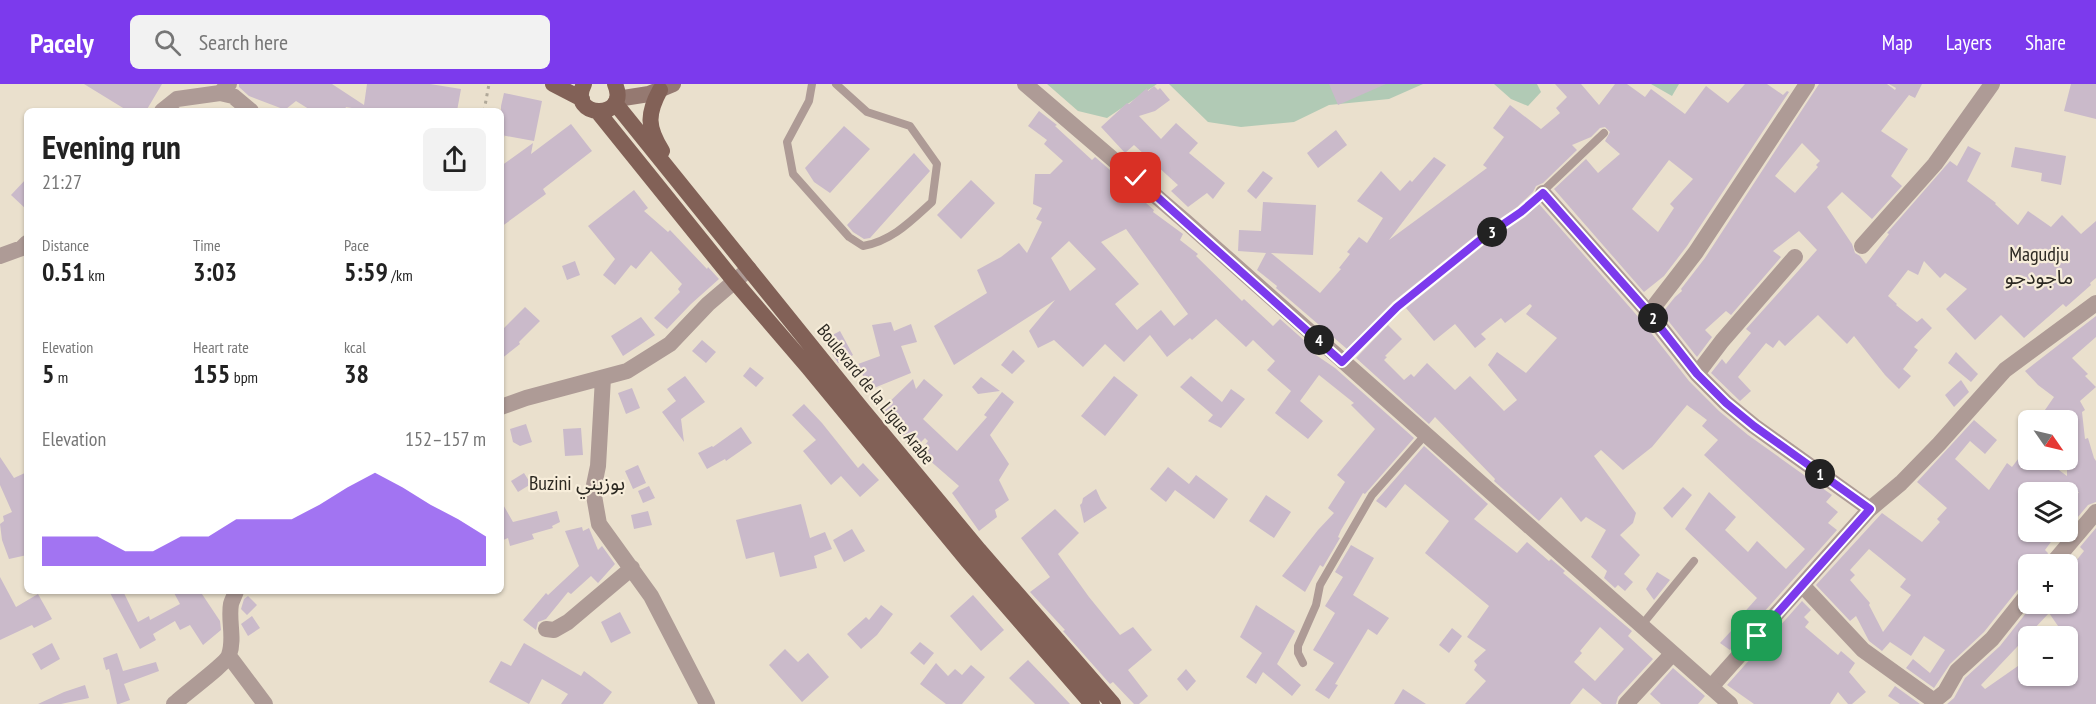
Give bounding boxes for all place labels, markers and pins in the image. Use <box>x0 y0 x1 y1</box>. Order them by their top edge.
pin <box>1110 152 1161 203</box>
pin: 3 <box>1477 217 1507 247</box>
pin: 2 <box>1638 303 1668 333</box>
pin: 4 <box>1304 325 1334 355</box>
pin: 1 <box>1805 459 1835 489</box>
pin <box>1731 610 1782 661</box>

